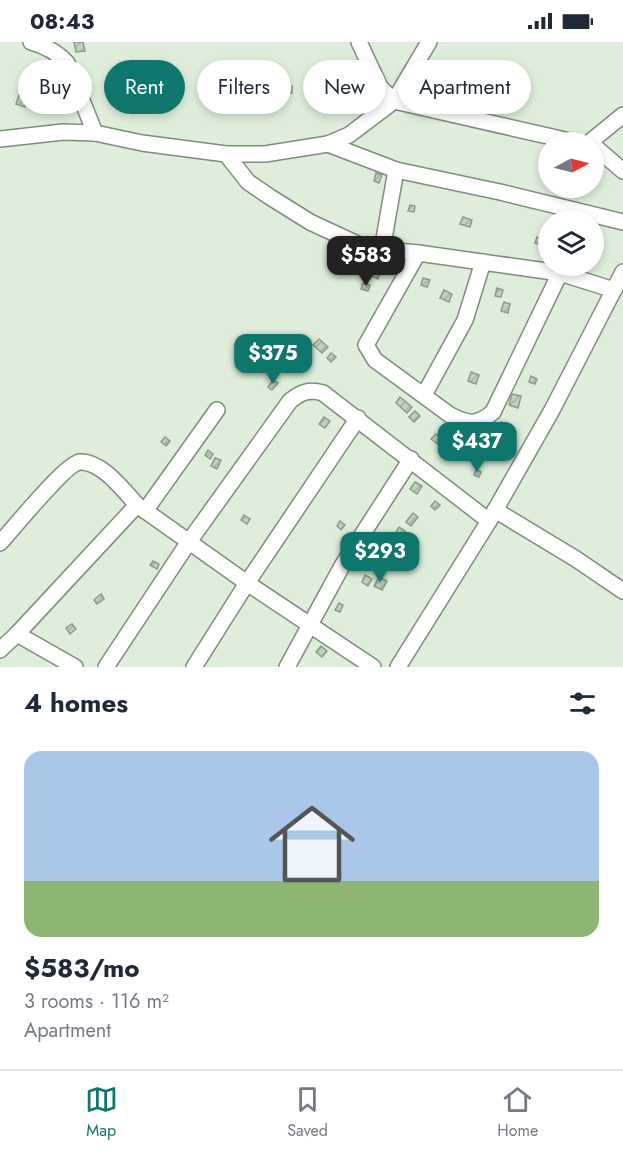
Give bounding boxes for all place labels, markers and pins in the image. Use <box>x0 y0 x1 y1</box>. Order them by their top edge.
pin: $583 <box>330 236 402 287</box>
pin: $375 <box>237 334 309 385</box>
pin: $437 <box>441 422 513 473</box>
pin: $293 <box>344 532 416 583</box>

